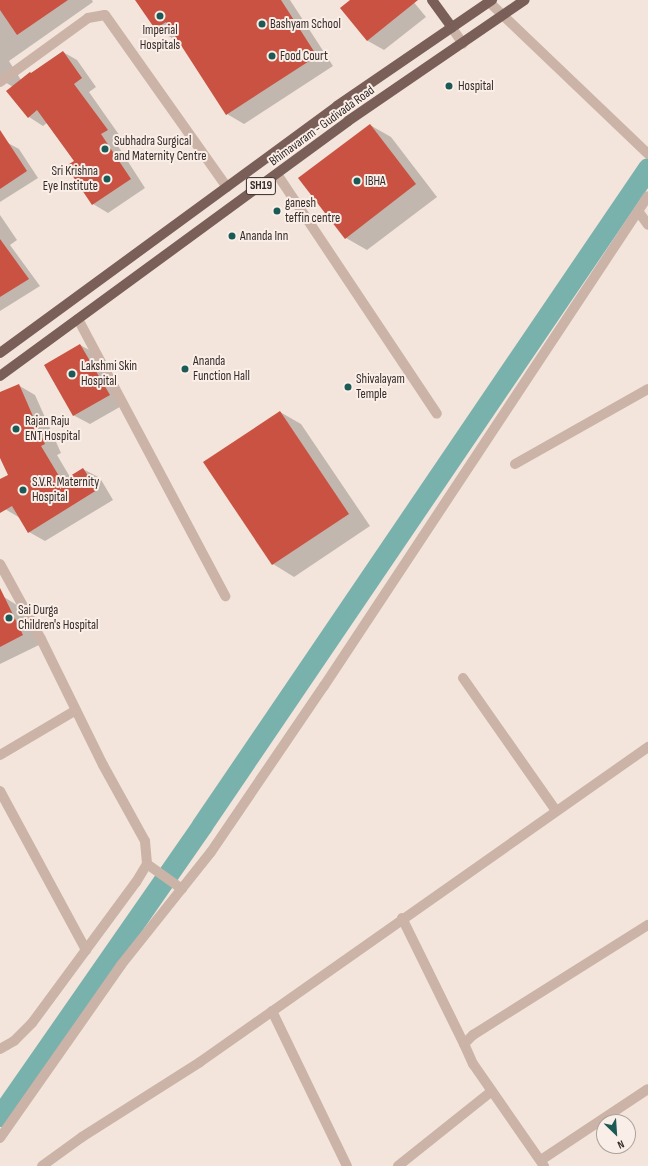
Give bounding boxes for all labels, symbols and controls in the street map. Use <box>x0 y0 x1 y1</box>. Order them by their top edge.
marker: Imperial Hospitals <box>154 10 166 22</box>
place label: Bashyam School <box>270 16 341 32</box>
marker: Bashyam School <box>257 19 267 29</box>
place label: Imperial Hospitals <box>140 23 180 54</box>
place label: Food Court <box>280 48 328 64</box>
marker: Food Court <box>267 51 277 61</box>
place label: Hospital <box>458 78 494 94</box>
marker: Hospital <box>443 80 455 92</box>
street label: Bhimavaram - Gudivada Road <box>266 83 378 169</box>
place label: Subhadra Surgical and Maternity Centre <box>114 134 206 165</box>
marker: Subhadra Surgical and Maternity Centre <box>99 143 111 155</box>
place label: Sri Krishna Eye Institute <box>43 164 98 195</box>
marker: Sri Krishna Eye Institute <box>101 173 113 185</box>
place label: IBHA <box>365 173 386 189</box>
road number: SH19 <box>245 176 277 196</box>
marker: IBHA <box>352 176 362 186</box>
place label: ganesh teffin centre <box>285 196 340 227</box>
marker: ganesh teffin centre <box>272 206 282 216</box>
place label: Ananda Inn <box>240 228 288 244</box>
marker: Ananda Inn <box>227 231 237 241</box>
place label: Ananda Function Hall <box>193 354 250 385</box>
place label: Lakshmi Skin Hospital <box>81 359 137 390</box>
marker: Ananda Function Hall <box>180 364 190 374</box>
marker: Lakshmi Skin Hospital <box>66 368 78 380</box>
place label: Shivalayam Temple <box>356 372 405 403</box>
marker: Shivalayam Temple <box>343 382 353 392</box>
place label: Rajan Raju ENT Hospital <box>25 414 80 445</box>
marker: Rajan Raju ENT Hospital <box>10 423 22 435</box>
place label: S.V.R. Maternity Hospital <box>32 475 99 506</box>
marker: S.V.R. Maternity Hospital <box>17 484 29 496</box>
place label: Sai Durga Children's Hospital <box>18 603 99 634</box>
marker: Sai Durga Children's Hospital <box>3 612 15 624</box>
north arrow <box>596 1114 636 1154</box>
text: N <box>615 1137 626 1152</box>

